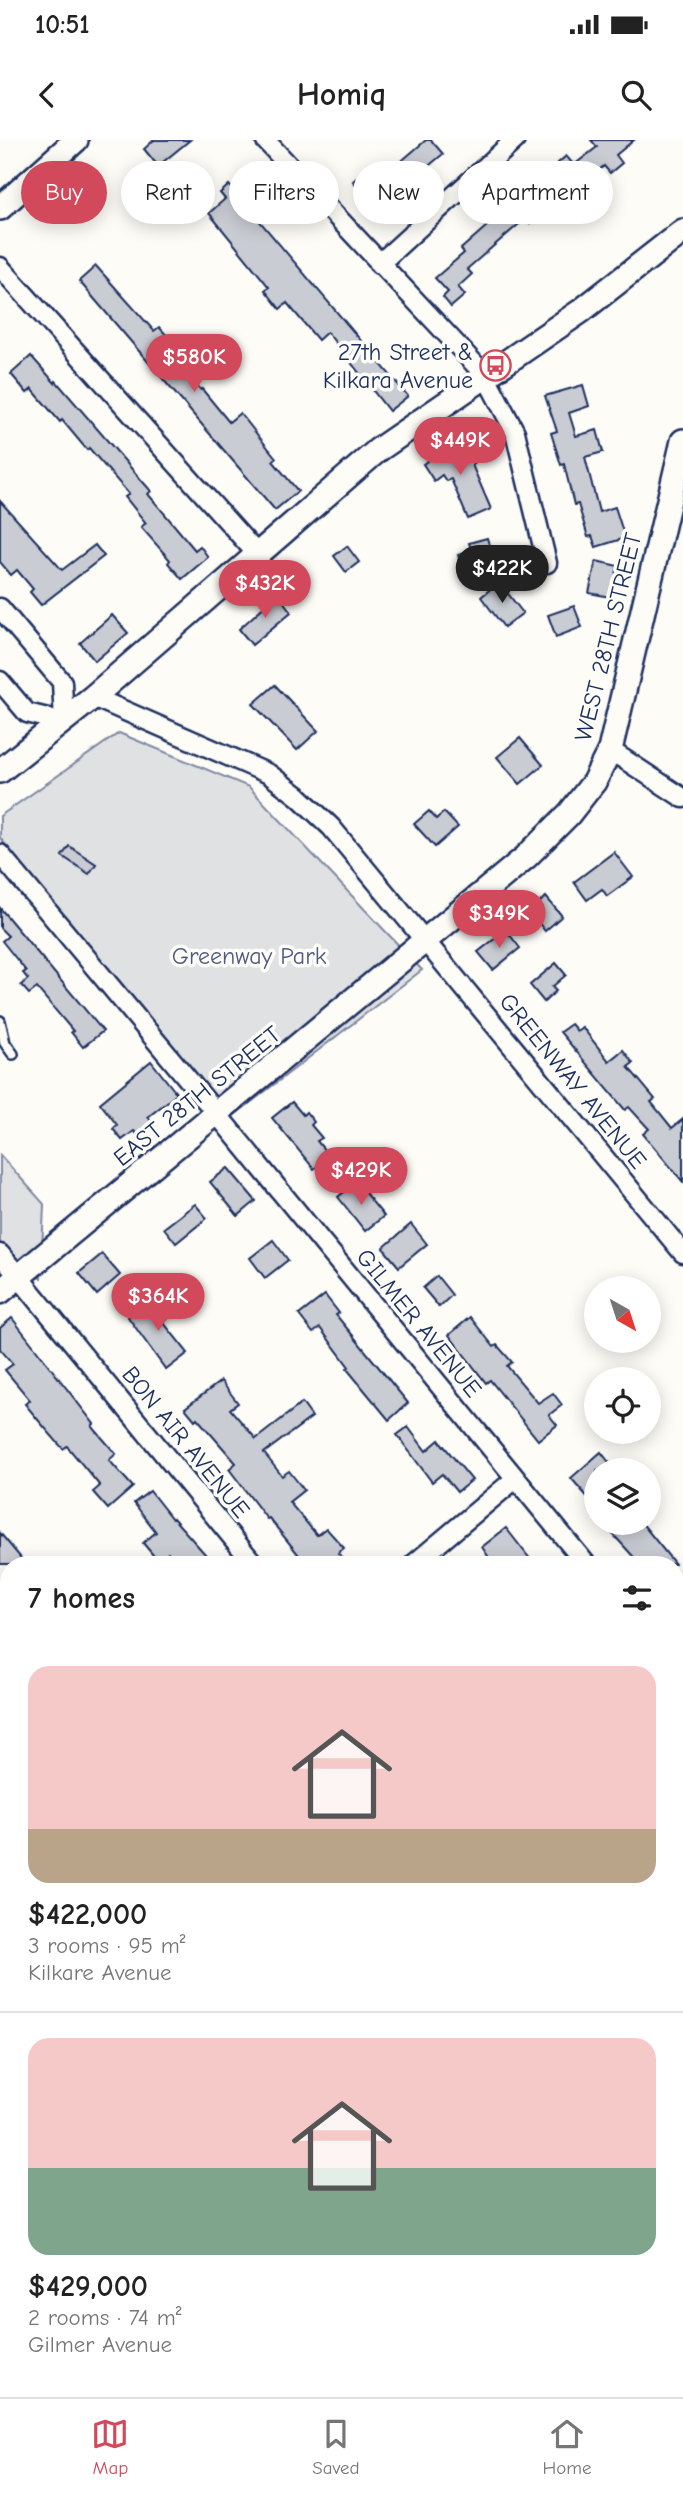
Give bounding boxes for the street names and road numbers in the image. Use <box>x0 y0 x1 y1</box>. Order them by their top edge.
street label: WEST 28TH STREET <box>569 530 648 744</box>
street label: GREENWAY AVENUE <box>494 988 652 1174</box>
street label: EAST 28TH STREET <box>108 1020 286 1172</box>
street label: GILMER AVENUE <box>351 1243 487 1403</box>
street label: BON AIR AVENUE <box>116 1361 256 1523</box>

